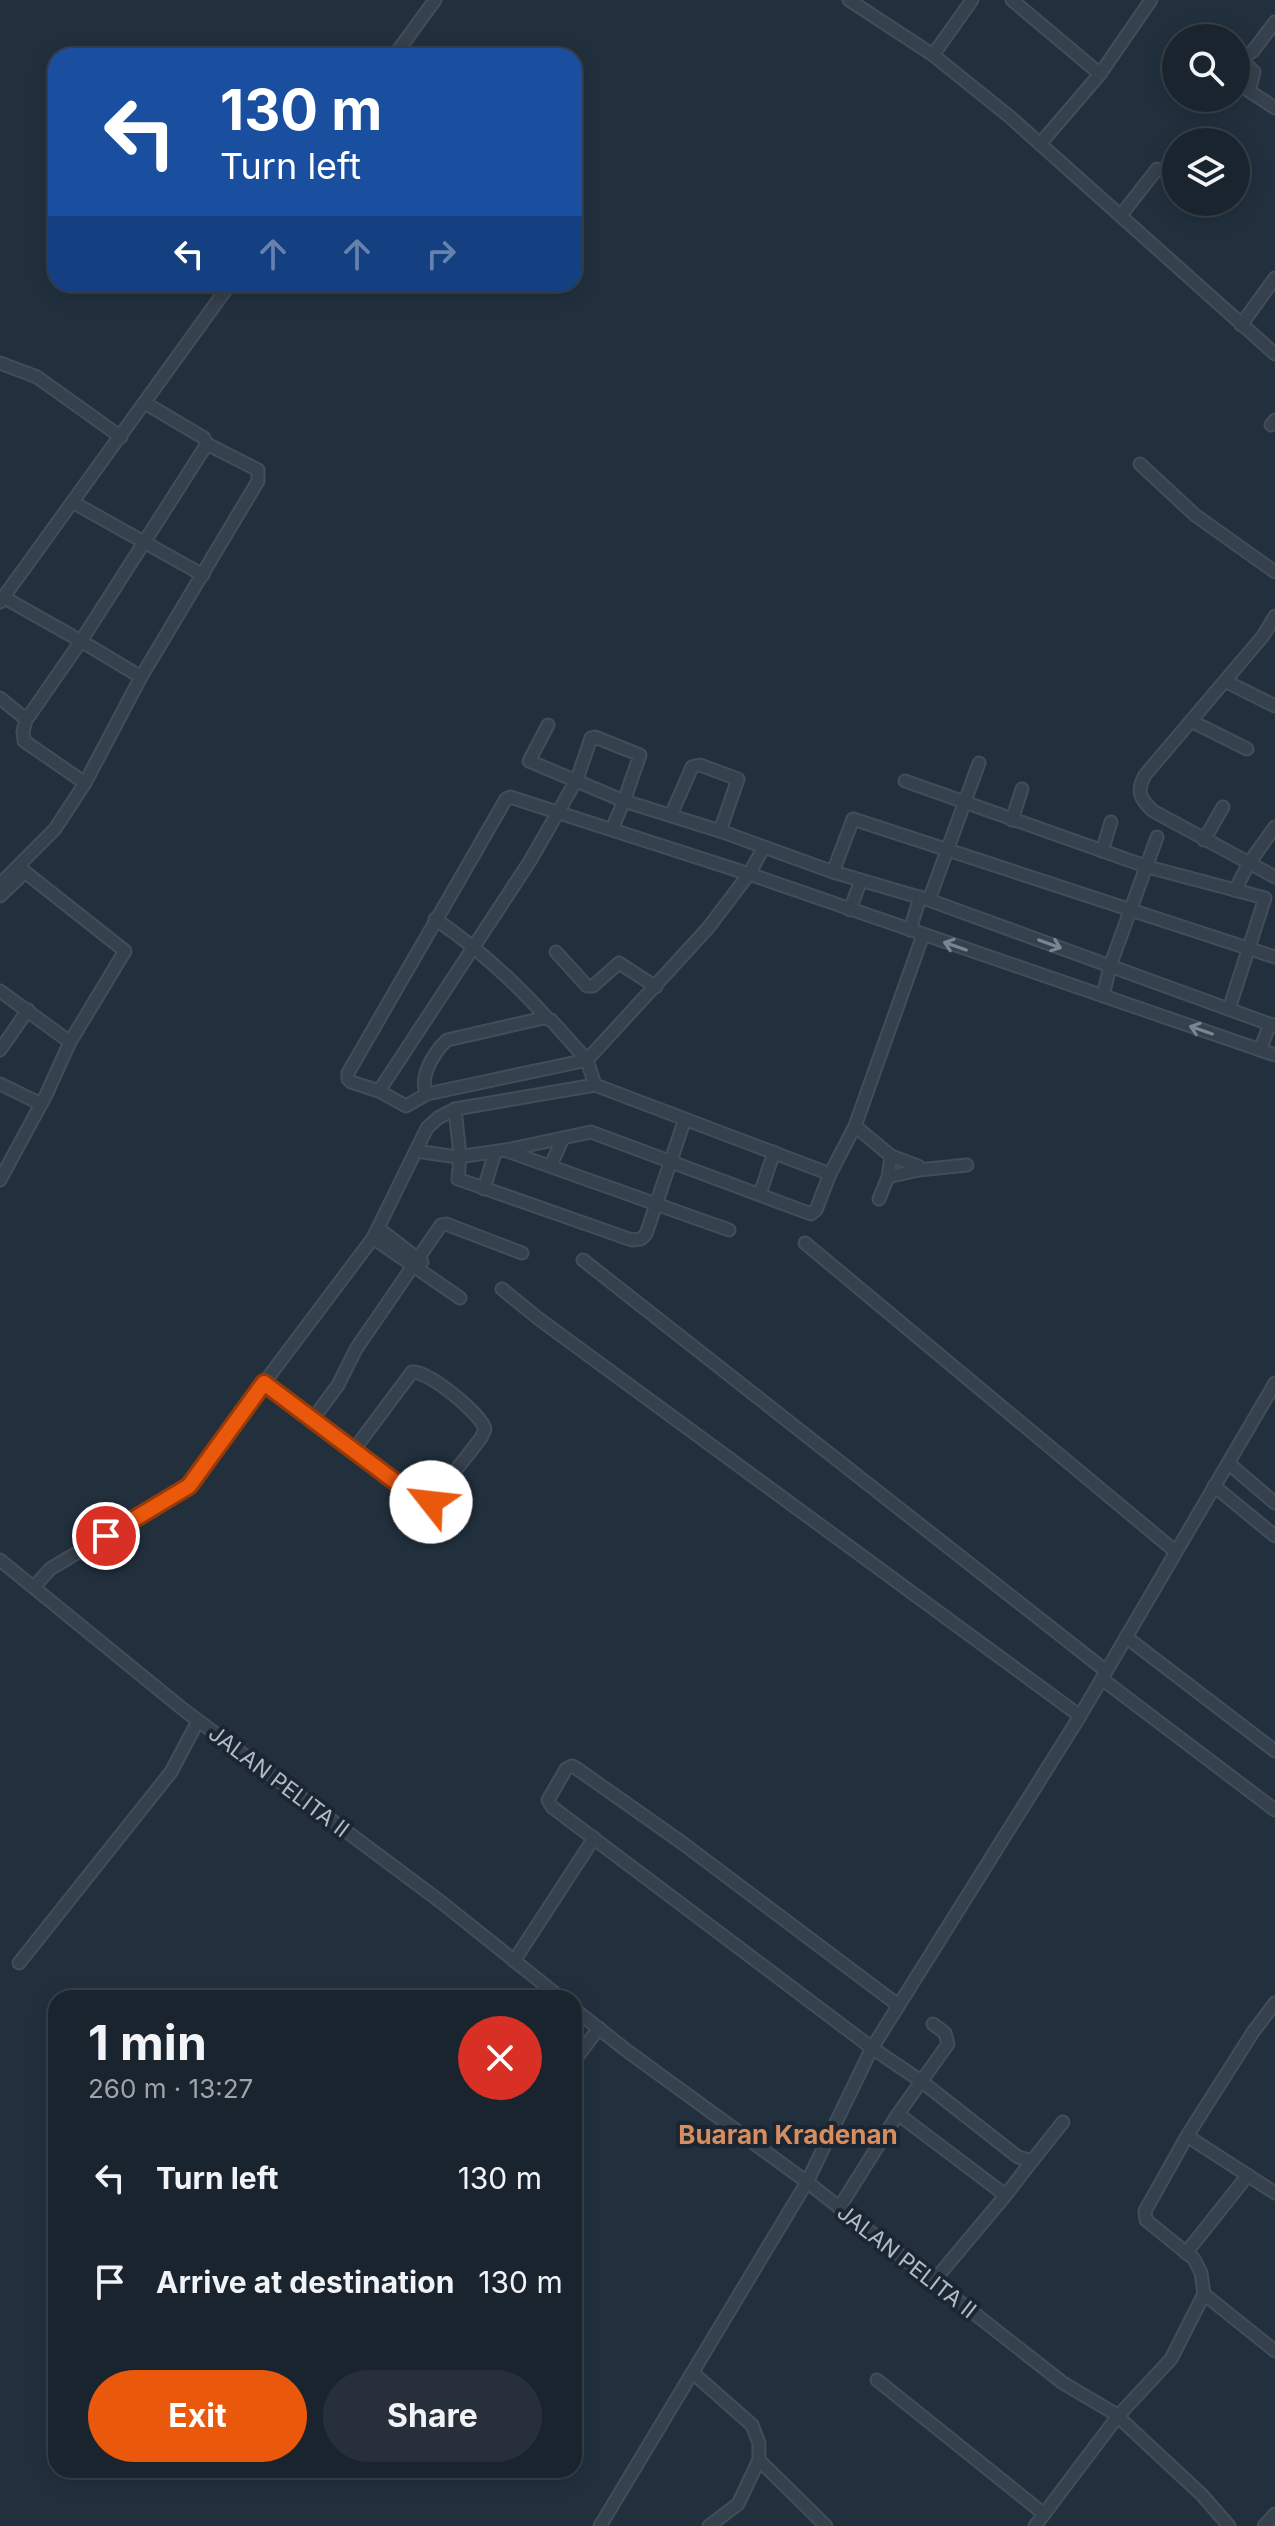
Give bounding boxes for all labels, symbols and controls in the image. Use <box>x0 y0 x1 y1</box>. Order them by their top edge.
map controls <box>1162 24 1250 216</box>
button: search <box>1162 24 1250 112</box>
text: 130 m <box>220 76 382 144</box>
icon: left <box>88 80 192 184</box>
button: layers <box>1162 128 1250 216</box>
text: Turn left <box>220 144 361 188</box>
icon: left <box>167 232 211 276</box>
icon: ahead <box>251 232 295 276</box>
icon: ahead <box>335 232 379 276</box>
icon: right <box>419 232 463 276</box>
one-way arrow <box>943 937 968 952</box>
one-way arrow <box>1037 938 1062 952</box>
one-way arrow <box>1189 1021 1214 1036</box>
position arrow <box>389 1460 473 1544</box>
pin <box>72 1502 140 1570</box>
icon: arrive <box>84 1514 128 1558</box>
street label: JALAN PELITA II <box>204 1720 354 1842</box>
text: 1 min <box>88 2013 207 2072</box>
button: close <box>458 2016 542 2100</box>
text: 260 m · 13:27 <box>88 2073 253 2104</box>
district label: Buaran Kradenan <box>678 2119 898 2150</box>
icon: left <box>88 2156 132 2200</box>
text: Turn left <box>156 2160 278 2196</box>
text: 130 m <box>458 2160 542 2196</box>
street label: JALAN PELITA II <box>832 2199 982 2323</box>
icon: arrive <box>88 2260 132 2304</box>
text: Arrive at destination <box>156 2264 454 2300</box>
text: 130 m <box>478 2264 563 2300</box>
button: Exit <box>88 2370 307 2462</box>
button: Share <box>323 2370 542 2462</box>

